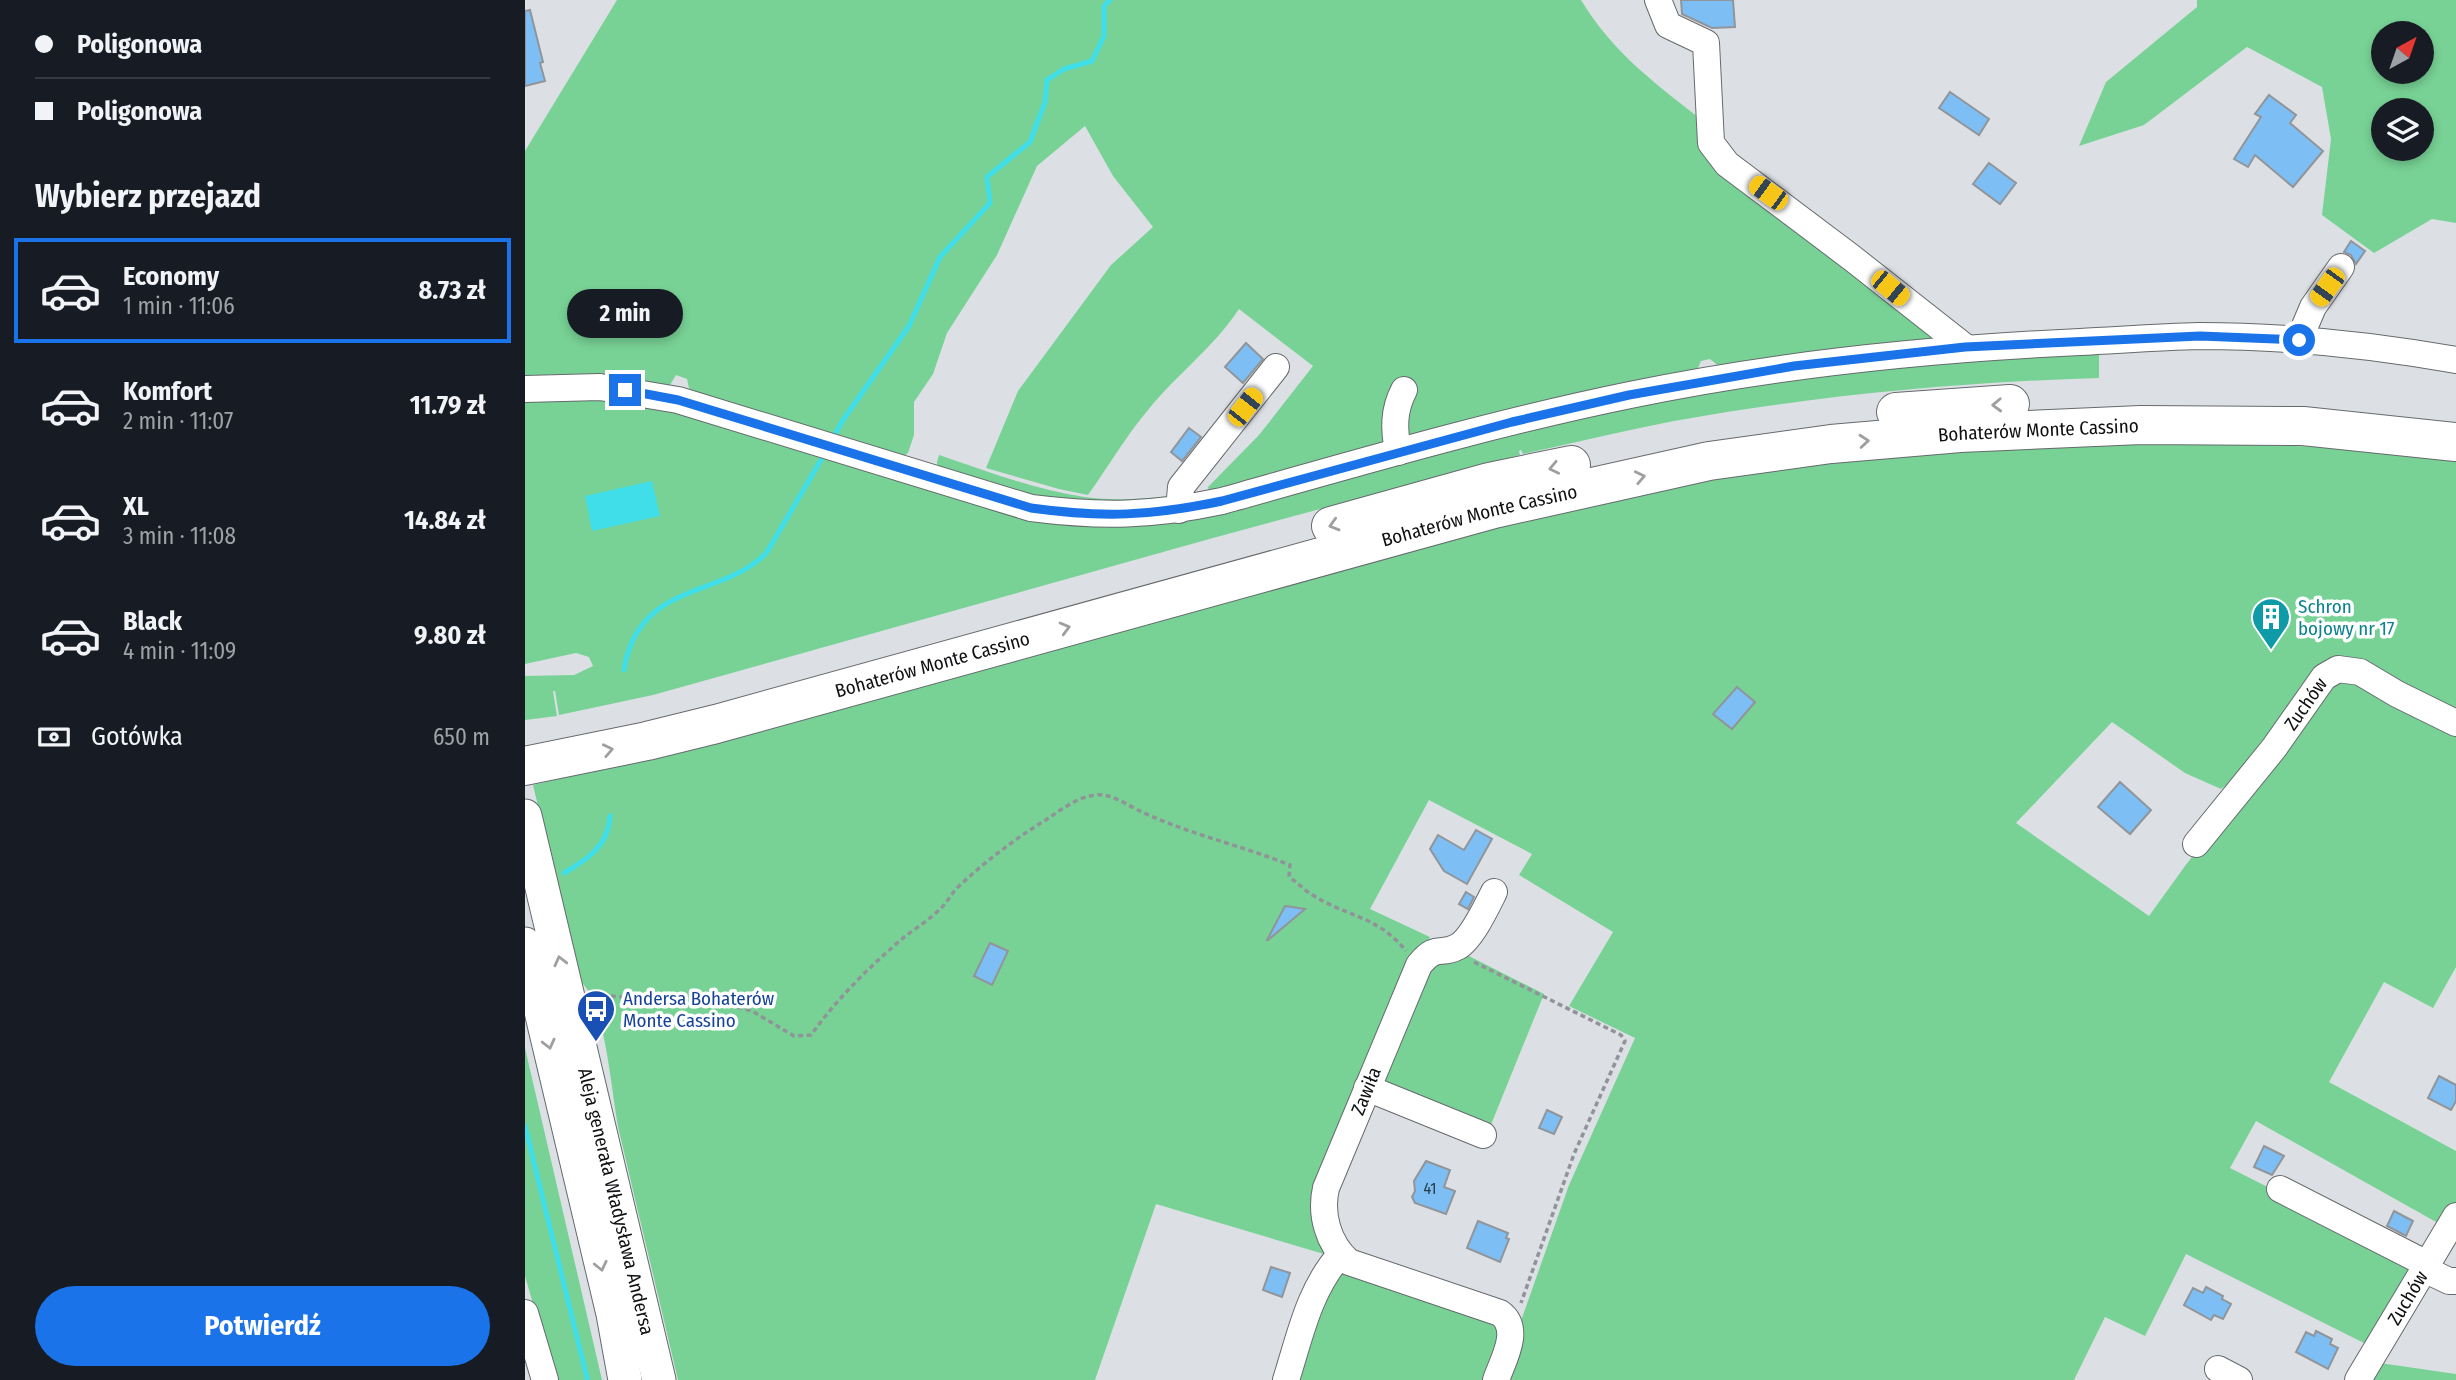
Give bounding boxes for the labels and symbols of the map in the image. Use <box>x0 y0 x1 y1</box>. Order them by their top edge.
north arrow <box>2371 21 2434 84</box>
car <box>1745 172 1792 214</box>
car <box>2307 264 2348 310</box>
car <box>1868 267 1913 309</box>
callout: 2 min <box>567 288 683 338</box>
route start <box>2283 324 2315 356</box>
route end <box>609 374 641 406</box>
car <box>1224 384 1267 430</box>
one-way arrow <box>1991 397 2002 412</box>
street label: Bohaterów Monte Cassino <box>1937 414 2139 446</box>
one-way arrow <box>1859 434 1870 449</box>
one-way arrow <box>1548 460 1560 475</box>
one-way arrow <box>1634 470 1646 485</box>
street label: Bohaterów Monte Cassino <box>1379 479 1579 551</box>
one-way arrow <box>1328 517 1340 531</box>
place label: Schron bojowy nr 17 <box>2298 595 2395 640</box>
building icon: Schron bojowy nr 17 <box>2250 596 2292 651</box>
one-way arrow <box>1058 621 1070 636</box>
street label: Bohaterów Monte Cassino <box>832 626 1032 702</box>
street label: Zuchów <box>2279 672 2332 734</box>
one-way arrow <box>602 743 614 758</box>
one-way arrow <box>554 955 568 967</box>
place label: Andersa Bohaterów Monte Cassino <box>623 987 775 1032</box>
bus stop icon: Andersa Bohaterów Monte Cassino <box>575 988 617 1043</box>
one-way arrow <box>541 1038 555 1050</box>
street label: Zawiła <box>1346 1064 1386 1118</box>
street label: Aleja generała Władysława Andersa <box>574 1065 659 1337</box>
house number: 41 <box>1423 1179 1437 1198</box>
one-way arrow <box>593 1260 608 1272</box>
street label: Zuchów <box>2382 1266 2433 1329</box>

